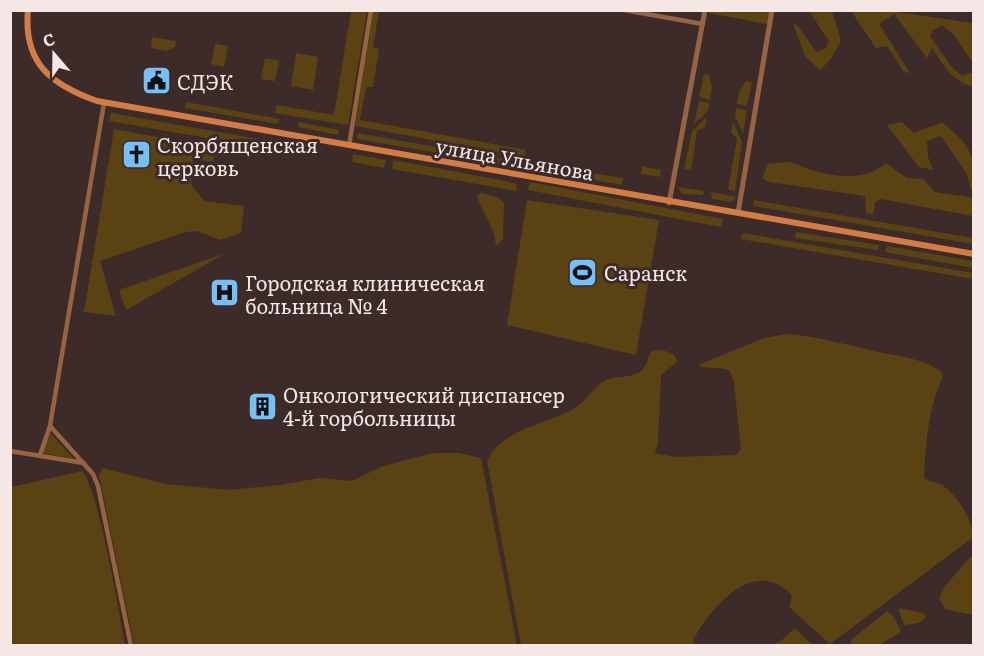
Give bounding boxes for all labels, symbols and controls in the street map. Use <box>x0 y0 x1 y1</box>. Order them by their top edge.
north arrow <box>24 24 84 84</box>
text: С <box>39 26 58 52</box>
public building icon: СДЭК <box>140 65 172 97</box>
place label: СДЭК <box>177 66 234 96</box>
place label: Скорбященская церковь <box>157 129 318 182</box>
street label: улица Ульянова <box>434 129 597 187</box>
church icon: Скорбященская церковь <box>120 139 152 171</box>
sports icon: Саранск <box>567 256 599 288</box>
place label: Саранск <box>604 257 687 287</box>
place label: Городская клиническая больница № 4 <box>245 267 485 320</box>
hospital icon: Городская клиническая больница № 4 <box>208 277 240 309</box>
place label: Онкологический диспансер 4-й горбольницы <box>283 379 565 432</box>
building icon: Онкологический диспансер 4-й горбольницы <box>246 390 278 422</box>

